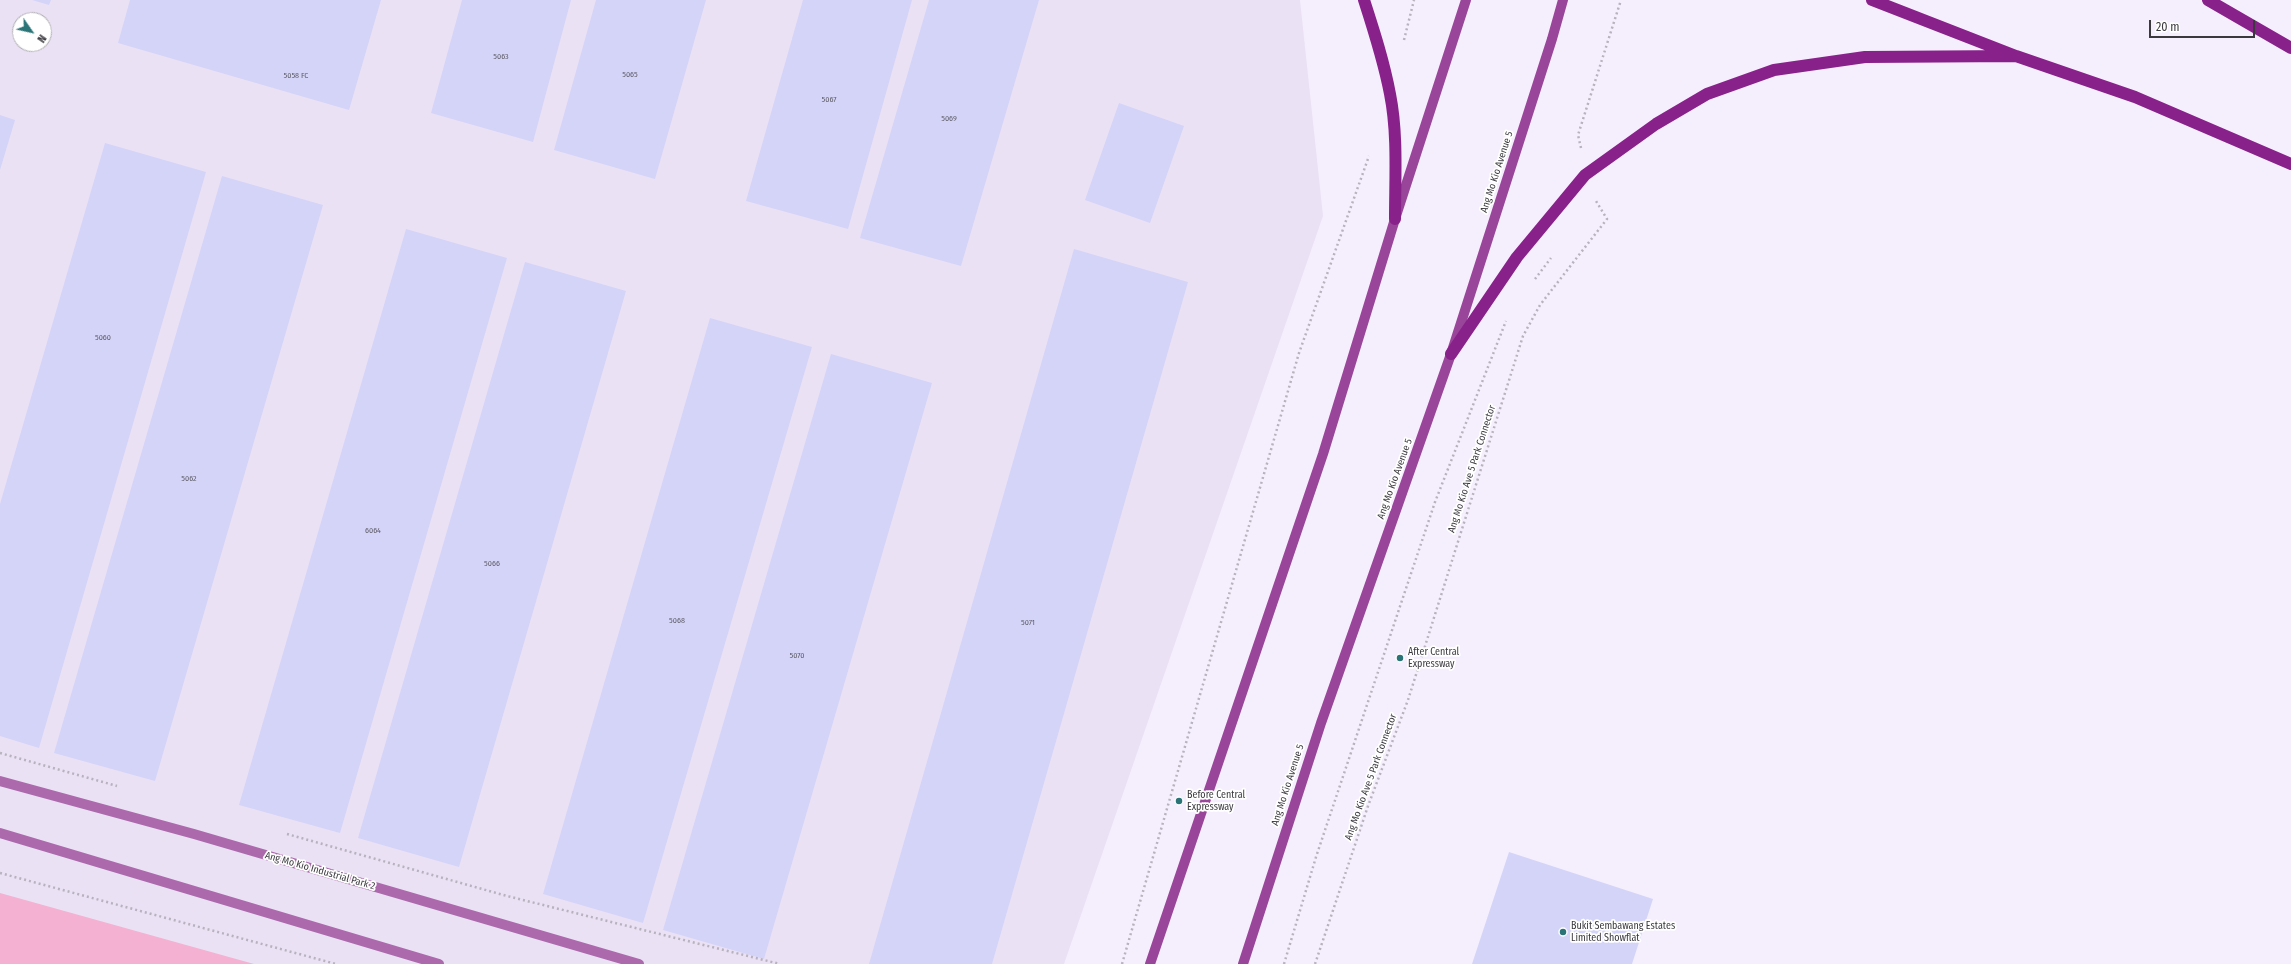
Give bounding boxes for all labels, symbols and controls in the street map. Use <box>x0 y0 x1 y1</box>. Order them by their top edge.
north arrow <box>12 12 52 52</box>
scale bar <box>2151 12 2257 38</box>
text: 20 m <box>2156 20 2180 34</box>
text: N <box>34 32 49 45</box>
house number: 5063 <box>493 52 509 62</box>
house number: 5065 <box>622 70 638 80</box>
house number: 5058 FC <box>284 71 308 81</box>
house number: 5067 <box>822 95 836 105</box>
house number: 5069 <box>941 114 957 124</box>
street label: Ang Mo Kio Avenue 5 <box>1478 130 1516 214</box>
house number: 5060 <box>95 333 111 343</box>
street label: Ang Mo Kio Ave 5 Park Connector <box>1446 404 1498 534</box>
street label: Ang Mo Kio Avenue 5 <box>1375 437 1415 521</box>
house number: 5062 <box>181 474 197 484</box>
house number: 6064 <box>365 526 381 536</box>
house number: 5066 <box>484 559 500 569</box>
house number: 5068 <box>669 616 685 626</box>
house number: 5071 <box>1021 618 1035 628</box>
place label: After Central Expressway <box>1408 646 1459 670</box>
house number: 5070 <box>789 651 805 661</box>
marker: After Central Expressway <box>1395 653 1405 663</box>
street label: Ang Mo Kio Ave 5 Park Connector <box>1343 712 1399 842</box>
street label: Ang Mo Kio Avenue 5 <box>1269 743 1307 827</box>
place label: Before Central Expressway <box>1187 789 1245 812</box>
marker: Before Central Expressway <box>1174 796 1184 806</box>
street label: Ang Mo Kio Industrial Park 2 <box>264 850 376 892</box>
place label: Bukit Sembawang Estates Limited Showflat <box>1571 920 1675 944</box>
marker: Bukit Sembawang Estates Limited Showflat <box>1558 927 1568 937</box>

